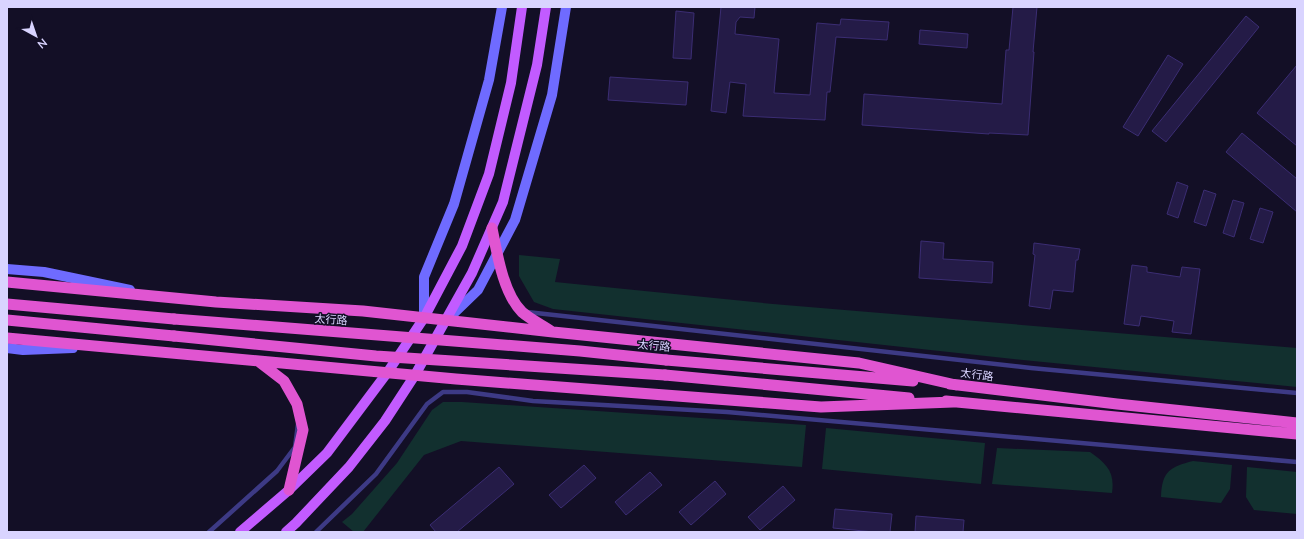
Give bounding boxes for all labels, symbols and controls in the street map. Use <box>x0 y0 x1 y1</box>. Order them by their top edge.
north arrow <box>16 16 56 56</box>
text: N <box>35 36 50 52</box>
street label: 太行路 <box>314 311 348 327</box>
street label: 太行路 <box>637 337 671 353</box>
street label: 太行路 <box>960 366 994 382</box>

